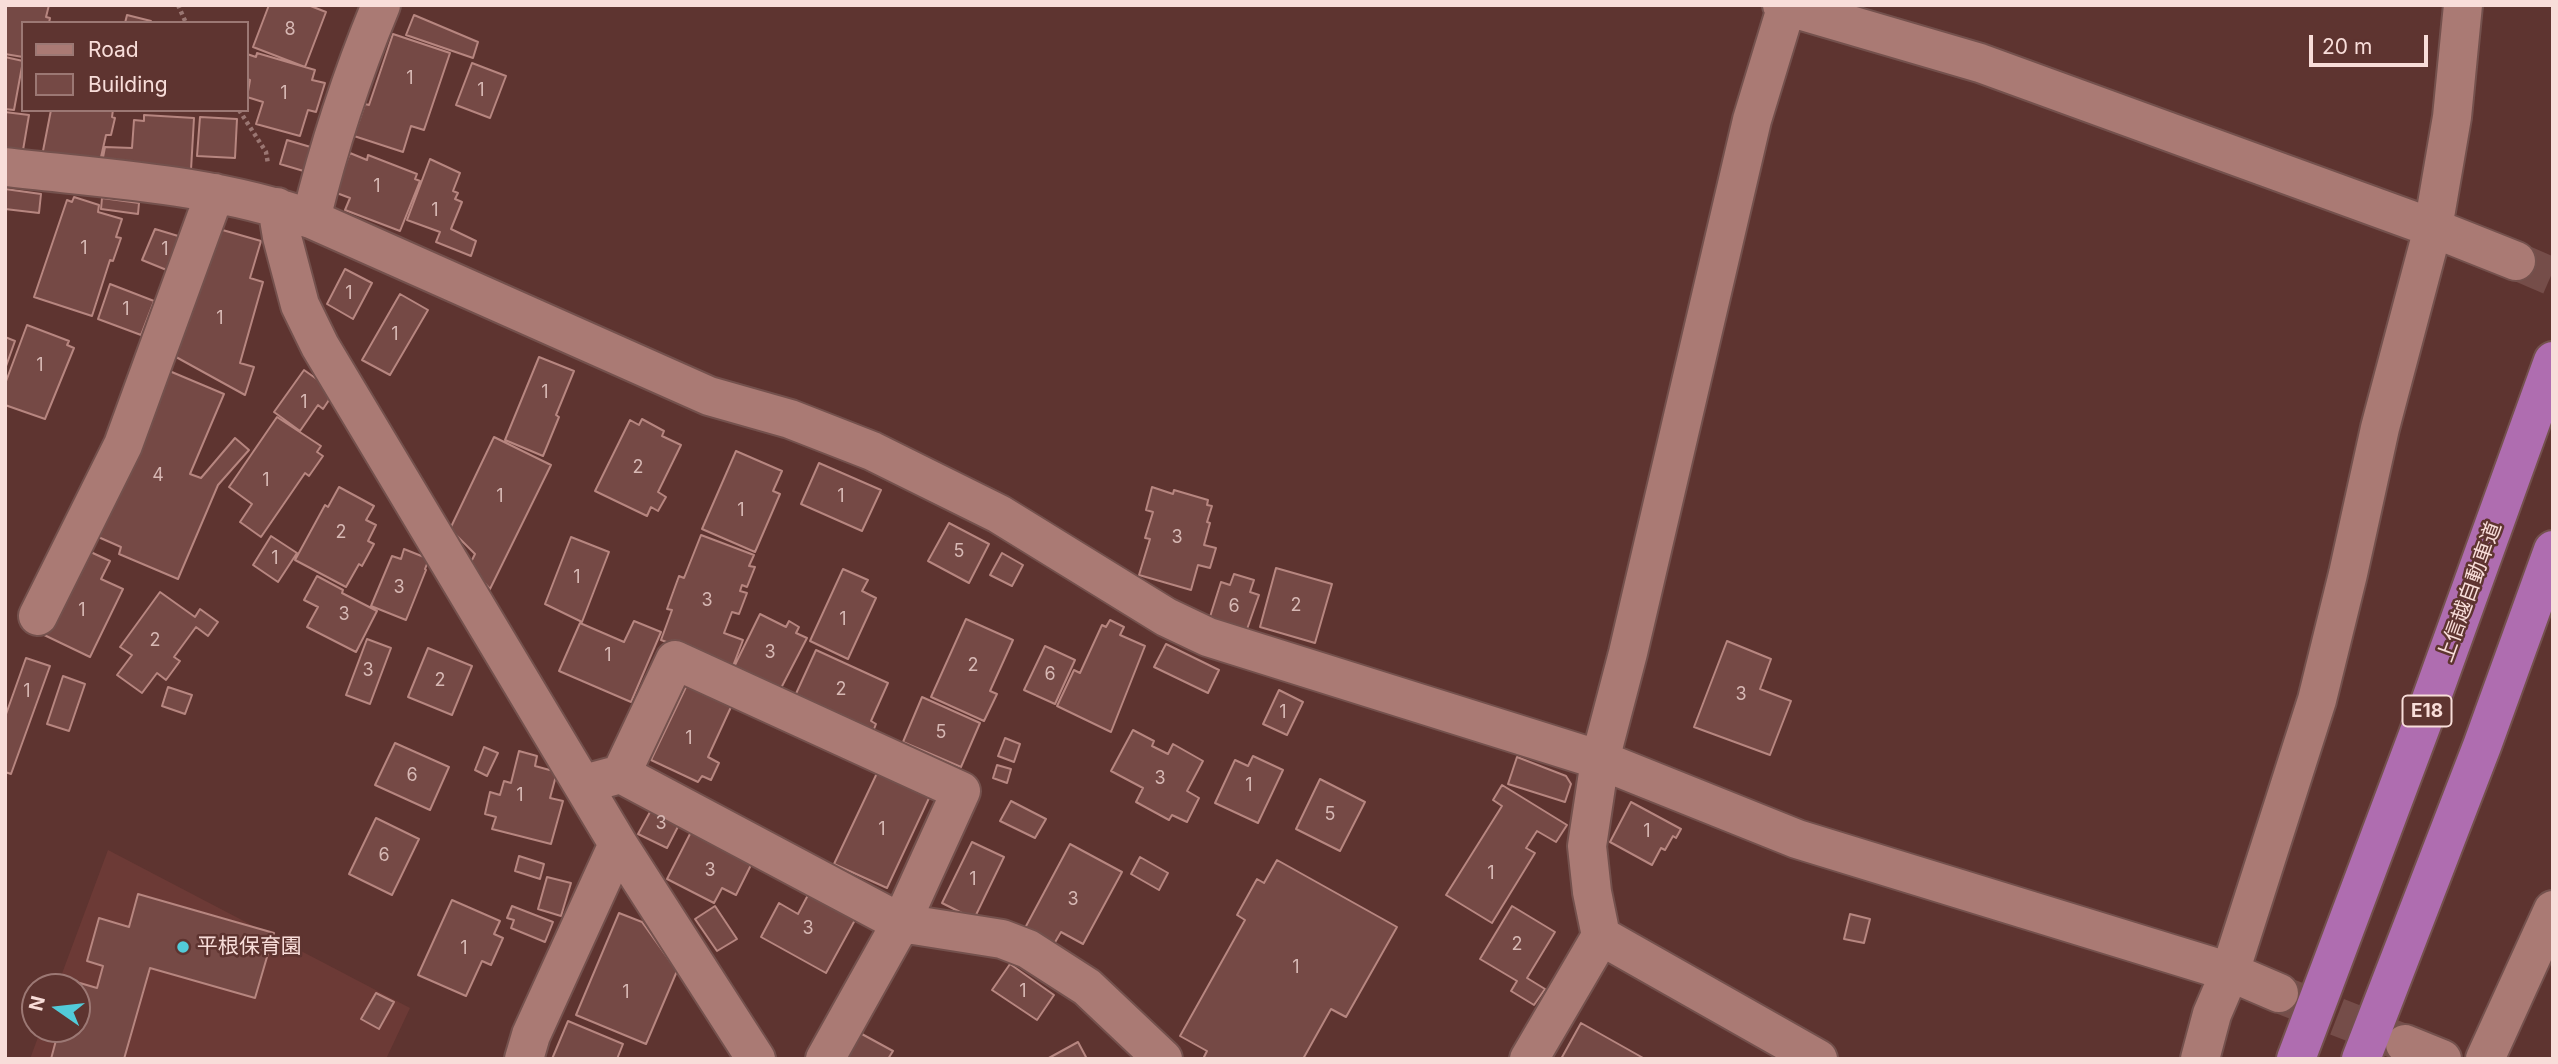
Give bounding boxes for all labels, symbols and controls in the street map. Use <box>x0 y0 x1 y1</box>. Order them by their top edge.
house number: 8 <box>284 19 296 41</box>
legend <box>21 21 248 112</box>
scale bar <box>2313 21 2432 65</box>
text: 20 m <box>2322 34 2372 59</box>
text: Road <box>88 37 139 62</box>
house number: 1 <box>406 68 414 90</box>
text: Building <box>88 72 168 97</box>
house number: 1 <box>477 80 485 102</box>
house number: 1 <box>280 83 288 105</box>
house number: 1 <box>373 176 381 198</box>
house number: 1 <box>431 200 439 222</box>
house number: 1 <box>80 238 88 260</box>
house number: 1 <box>161 239 169 261</box>
house number: 1 <box>345 283 353 305</box>
house number: 1 <box>122 299 130 321</box>
house number: 1 <box>216 308 224 330</box>
house number: 1 <box>391 324 399 346</box>
house number: 1 <box>36 355 44 377</box>
house number: 1 <box>541 382 549 404</box>
house number: 1 <box>300 392 308 414</box>
house number: 2 <box>633 457 643 479</box>
house number: 4 <box>152 465 164 487</box>
house number: 1 <box>262 470 270 492</box>
house number: 1 <box>496 486 504 508</box>
house number: 1 <box>837 486 845 508</box>
house number: 1 <box>737 500 745 522</box>
street label: 上信越自動車道 <box>2433 519 2507 665</box>
house number: 2 <box>336 522 346 544</box>
house number: 3 <box>1171 527 1183 549</box>
house number: 5 <box>954 541 964 563</box>
house number: 1 <box>271 548 279 570</box>
house number: 1 <box>573 567 581 589</box>
house number: 3 <box>393 577 405 599</box>
house number: 3 <box>701 590 713 612</box>
house number: 2 <box>1291 595 1301 617</box>
house number: 6 <box>1228 596 1240 618</box>
house number: 1 <box>78 600 86 622</box>
house number: 3 <box>338 604 350 626</box>
house number: 1 <box>839 609 847 631</box>
house number: 2 <box>150 630 160 652</box>
house number: 3 <box>764 642 776 664</box>
house number: 1 <box>604 645 612 667</box>
house number: 2 <box>968 655 978 677</box>
house number: 3 <box>362 660 374 682</box>
house number: 6 <box>1044 664 1056 686</box>
house number: 2 <box>435 670 445 692</box>
house number: 2 <box>836 679 846 701</box>
house number: 1 <box>23 681 31 703</box>
house number: 3 <box>1735 684 1747 706</box>
road number: E18 <box>2402 696 2452 726</box>
house number: 1 <box>1279 702 1287 724</box>
house number: 5 <box>936 722 946 744</box>
house number: 1 <box>685 728 693 750</box>
house number: 6 <box>406 765 418 787</box>
house number: 3 <box>1154 768 1166 790</box>
house number: 1 <box>1245 775 1253 797</box>
house number: 1 <box>516 785 524 807</box>
house number: 5 <box>1325 804 1335 826</box>
house number: 3 <box>655 813 667 835</box>
house number: 1 <box>878 819 886 841</box>
house number: 1 <box>1643 821 1651 843</box>
house number: 6 <box>378 845 390 867</box>
house number: 3 <box>704 860 716 882</box>
house number: 1 <box>1487 863 1495 885</box>
house number: 1 <box>969 869 977 891</box>
house number: 3 <box>1067 889 1079 911</box>
house number: 3 <box>802 918 814 940</box>
place label: 平根保育園 <box>197 934 302 960</box>
house number: 2 <box>1512 934 1522 956</box>
house number: 1 <box>460 938 468 960</box>
marker: 平根保育園 <box>175 939 191 955</box>
house number: 1 <box>1292 957 1300 979</box>
north arrow <box>21 973 91 1043</box>
house number: 1 <box>1019 981 1027 1003</box>
house number: 1 <box>622 982 630 1004</box>
text: N <box>24 993 50 1013</box>

